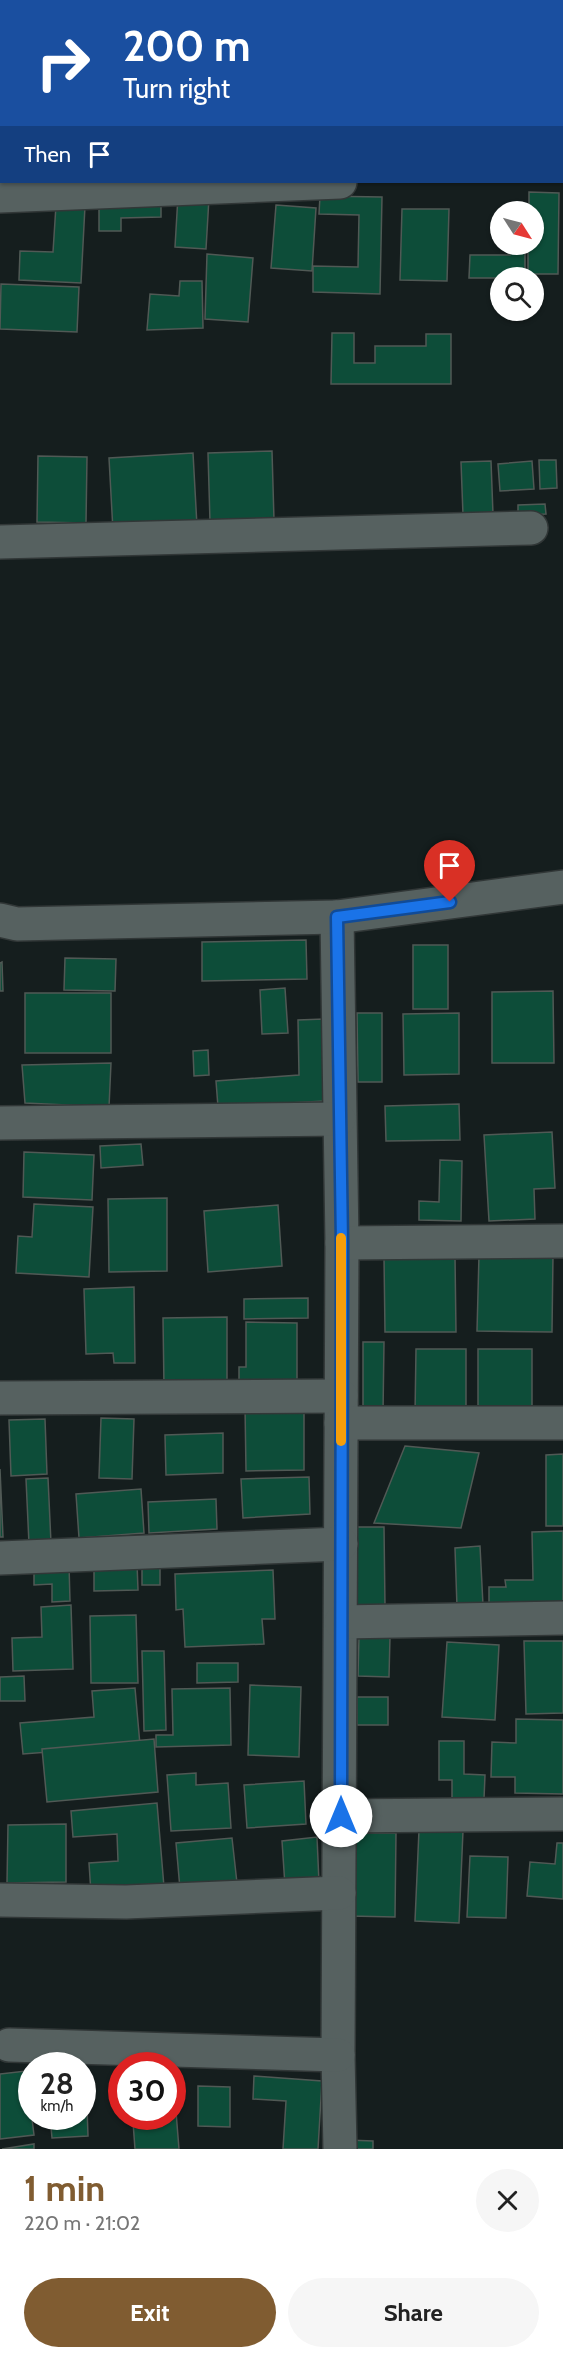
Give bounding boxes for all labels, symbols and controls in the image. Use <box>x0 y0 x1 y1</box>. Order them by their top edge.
text: 200 m <box>123 20 250 72</box>
icon: right <box>24 24 102 102</box>
text: Turn right <box>123 72 230 105</box>
icon: arrive <box>83 138 116 171</box>
text: Then <box>24 141 71 168</box>
north arrow <box>490 201 544 255</box>
map controls <box>490 201 544 321</box>
button: search <box>490 267 544 321</box>
pin <box>424 840 475 902</box>
icon: arrive <box>433 849 466 882</box>
position arrow <box>309 1784 373 1848</box>
speed limit sign: 30 <box>108 2052 186 2130</box>
text: 28 <box>40 2065 74 2102</box>
text: km/h <box>41 2097 73 2115</box>
text: 1 min <box>24 2166 105 2210</box>
button: close <box>476 2169 539 2232</box>
text: 220 m · 21:02 <box>24 2211 140 2235</box>
button: Exit <box>24 2278 276 2347</box>
button: Share <box>288 2278 539 2347</box>

